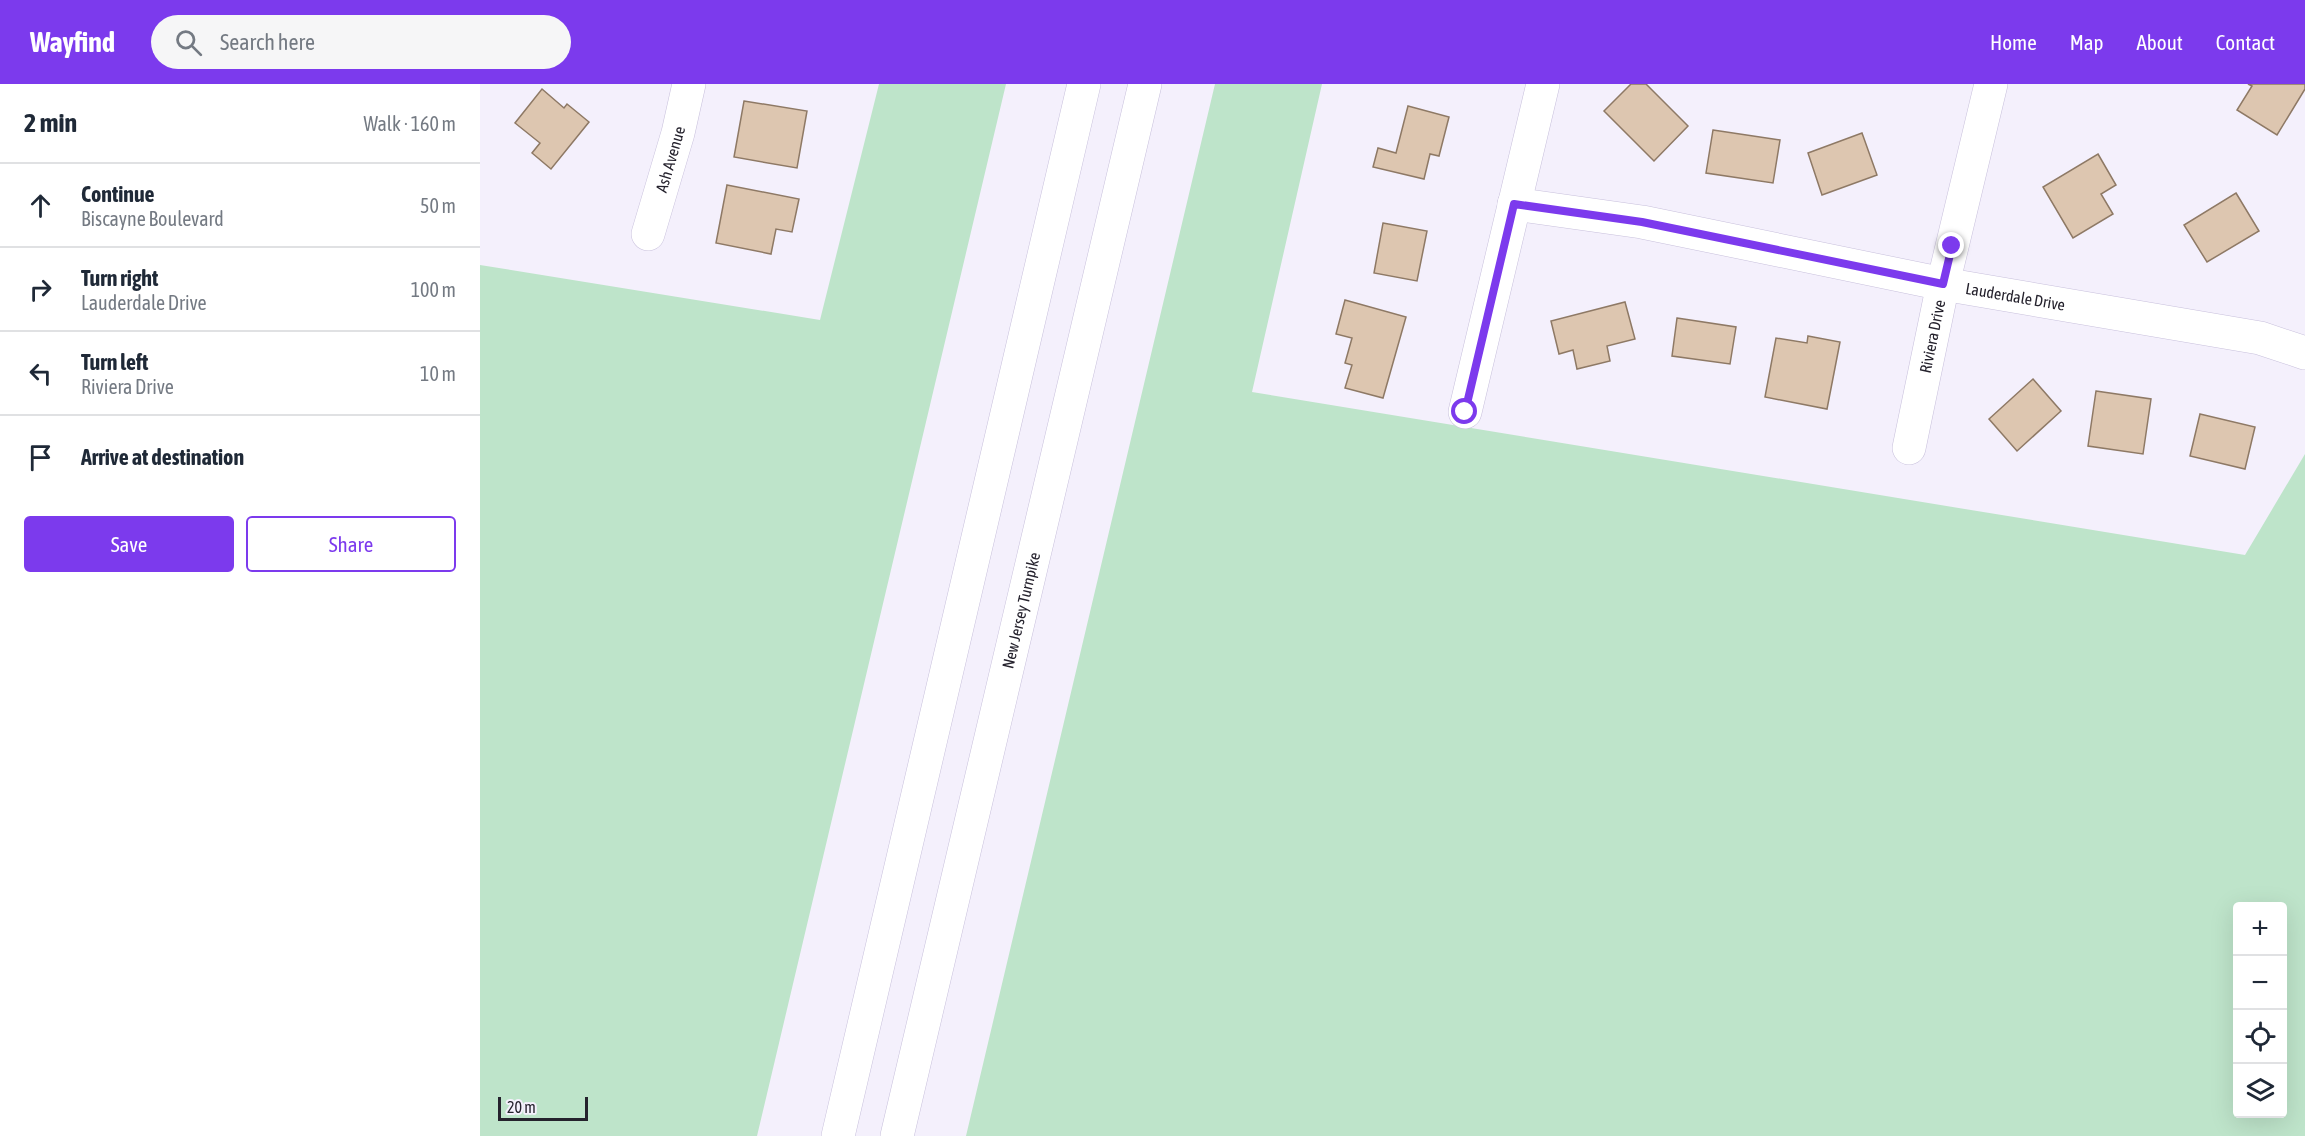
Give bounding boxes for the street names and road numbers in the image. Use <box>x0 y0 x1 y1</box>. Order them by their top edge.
street label: Ash Avenue <box>652 125 688 194</box>
street label: Lauderdale Drive <box>1964 279 2067 314</box>
street label: Riviera Drive <box>1916 298 1949 375</box>
street label: New Jersey Turnpike <box>999 551 1043 670</box>

